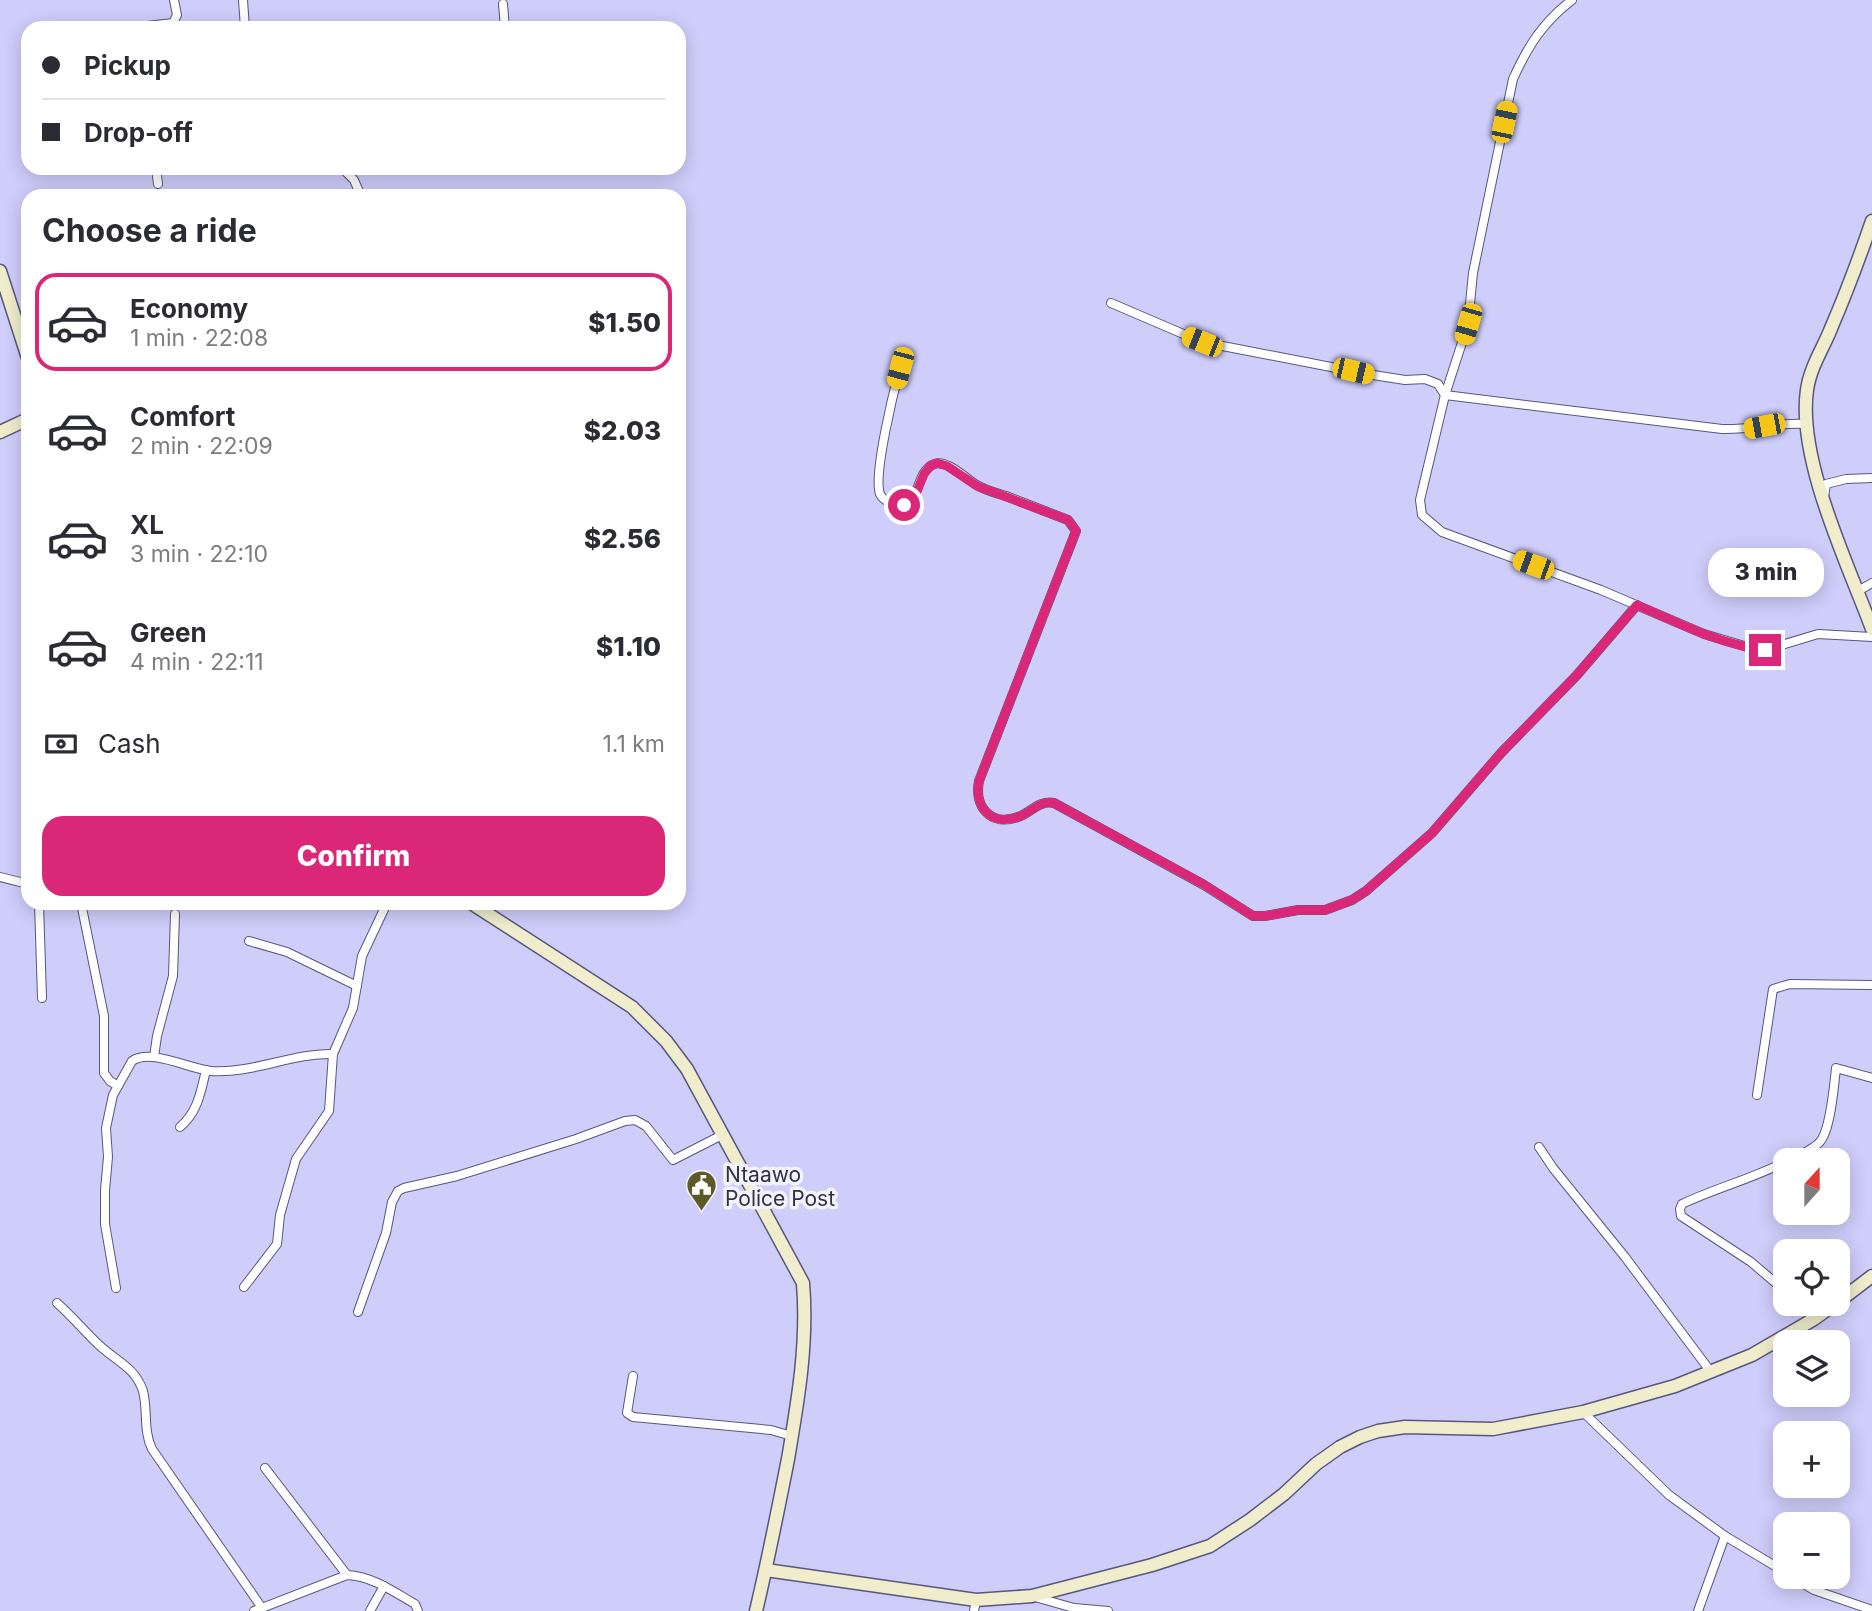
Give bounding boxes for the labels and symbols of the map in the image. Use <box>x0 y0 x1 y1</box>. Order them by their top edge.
car <box>1490 99 1519 145</box>
car <box>1453 301 1484 347</box>
car <box>1179 324 1226 360</box>
car <box>885 345 916 391</box>
car <box>1331 356 1376 386</box>
car <box>1742 412 1787 440</box>
route start <box>888 489 920 521</box>
car <box>1510 548 1557 582</box>
callout: 3 min <box>1707 548 1823 598</box>
route end <box>1749 634 1781 666</box>
north arrow <box>1773 1148 1850 1225</box>
place label: Ntaawo Police Post <box>725 1162 835 1211</box>
public building icon: Ntaawo Police Post <box>685 1169 719 1213</box>

